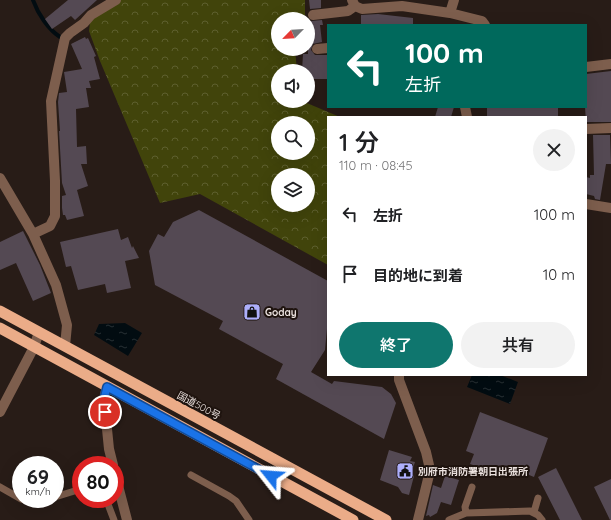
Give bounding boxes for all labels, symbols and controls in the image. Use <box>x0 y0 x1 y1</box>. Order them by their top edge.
north arrow <box>271 12 315 56</box>
map controls <box>271 12 315 212</box>
text: 100 m <box>405 35 484 70</box>
icon: left <box>339 40 391 92</box>
button: sound <box>271 64 315 108</box>
text: 左折 <box>405 73 441 96</box>
button: search <box>271 116 315 160</box>
text: 1 分 <box>339 127 379 157</box>
button: close <box>533 129 575 171</box>
text: 110 m · 08:45 <box>339 157 413 173</box>
button: layers <box>271 168 315 212</box>
icon: left <box>339 203 361 225</box>
text: 100 m <box>534 205 575 224</box>
text: 左折 <box>373 206 403 225</box>
icon: arrive <box>339 263 361 285</box>
text: 10 m <box>543 265 575 284</box>
text: 目的地に到着 <box>373 266 463 285</box>
shop icon: Goday <box>242 302 262 322</box>
place label: Goday <box>265 306 297 319</box>
button: 終了 <box>339 322 453 368</box>
button: 共有 <box>461 322 575 368</box>
street label: 国道500号 <box>175 389 223 422</box>
pin <box>88 395 122 429</box>
icon: arrive <box>94 401 116 423</box>
position arrow <box>250 455 292 497</box>
speed limit sign: 80 <box>72 456 124 508</box>
public building icon: 別府市消防署朝日出張所 <box>395 461 415 481</box>
text: 69 <box>27 464 49 489</box>
place label: 別府市消防署朝日出張所 <box>418 465 528 478</box>
text: km/h <box>25 485 51 498</box>

